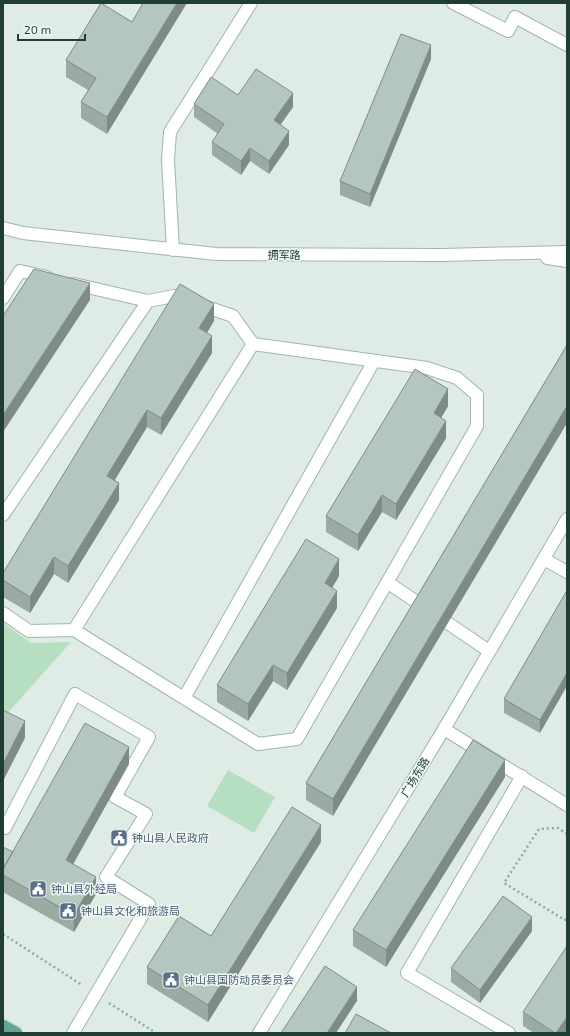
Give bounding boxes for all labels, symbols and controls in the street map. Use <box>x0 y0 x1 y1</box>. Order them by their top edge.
scale bar <box>18 16 85 42</box>
text: 20 m <box>24 22 51 36</box>
street label: 拥军路 <box>268 248 301 261</box>
street label: 广场东路 <box>398 755 431 799</box>
public building icon: 钟山县人民政府 <box>109 828 129 848</box>
place label: 钟山县人民政府 <box>132 831 209 844</box>
public building icon: 钟山县外经局 <box>28 879 48 899</box>
place label: 钟山县外经局 <box>51 882 117 895</box>
public building icon: 钟山县文化和旅游局 <box>58 901 78 921</box>
place label: 钟山县文化和旅游局 <box>81 904 180 917</box>
public building icon: 钟山县国防动员委员会 <box>161 970 181 990</box>
place label: 钟山县国防动员委员会 <box>184 973 294 986</box>

